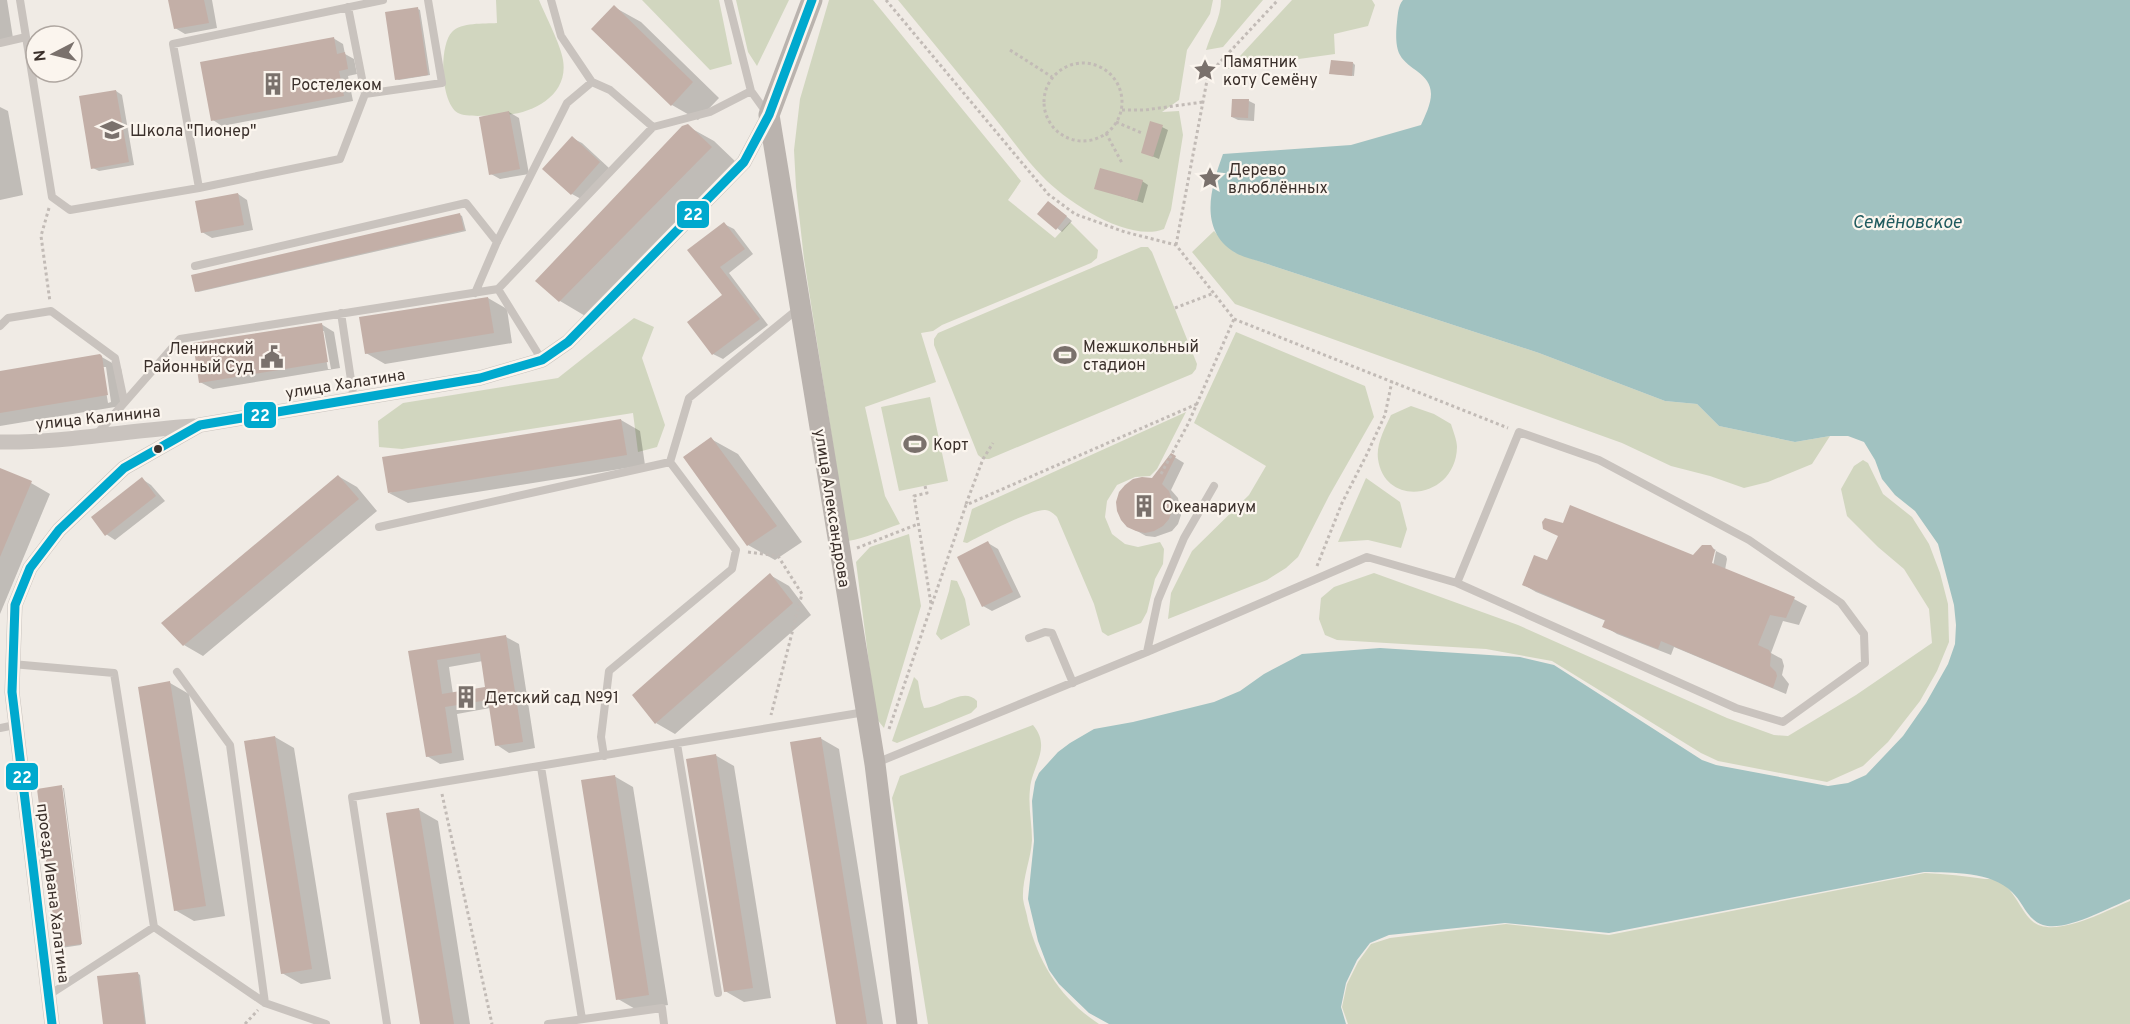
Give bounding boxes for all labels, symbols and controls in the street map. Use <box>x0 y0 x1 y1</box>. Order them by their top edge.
north arrow <box>24 24 84 84</box>
text: N <box>30 49 52 63</box>
place label: Памятник коту Семёну <box>1223 53 1318 91</box>
place icon: Памятник коту Семёну <box>1192 57 1218 83</box>
building icon: Ростелеком <box>260 71 286 97</box>
place label: Ростелеком <box>291 76 382 96</box>
school or university icon: Школа "Пионер" <box>99 117 125 143</box>
place label: Школа "Пионер" <box>130 122 256 142</box>
place label: Дерево влюблённых <box>1228 161 1328 199</box>
place icon: Дерево влюблённых <box>1197 165 1223 191</box>
line badge: 22 <box>676 200 710 229</box>
text: 22 <box>683 206 703 226</box>
water label: Семёновское <box>1852 212 1962 235</box>
place label: Межшкольный стадион <box>1083 338 1199 376</box>
place label: Ленинский Районный Суд <box>143 340 254 378</box>
sports icon: Межшкольный стадион <box>1052 342 1078 368</box>
public building icon: Ленинский Районный Суд <box>259 344 285 370</box>
street label: улица Халатина <box>284 366 407 404</box>
line badge: 22 <box>243 401 277 429</box>
street label: улица Калинина <box>35 402 162 435</box>
text: 22 <box>250 407 270 427</box>
street label: улица Александрова <box>809 428 853 589</box>
sports icon: Корт <box>902 431 928 457</box>
place label: Корт <box>933 436 968 456</box>
unlabelled marker <box>152 443 164 455</box>
building icon: Океанариум <box>1131 493 1157 519</box>
place label: Океанариум <box>1162 498 1256 518</box>
building icon: Детский сад №91 <box>453 684 479 710</box>
place label: Детский сад №91 <box>484 689 619 709</box>
line badge: 22 <box>5 762 39 791</box>
text: 22 <box>12 769 32 789</box>
street label: проезд Ивана Халатина <box>31 802 73 984</box>

